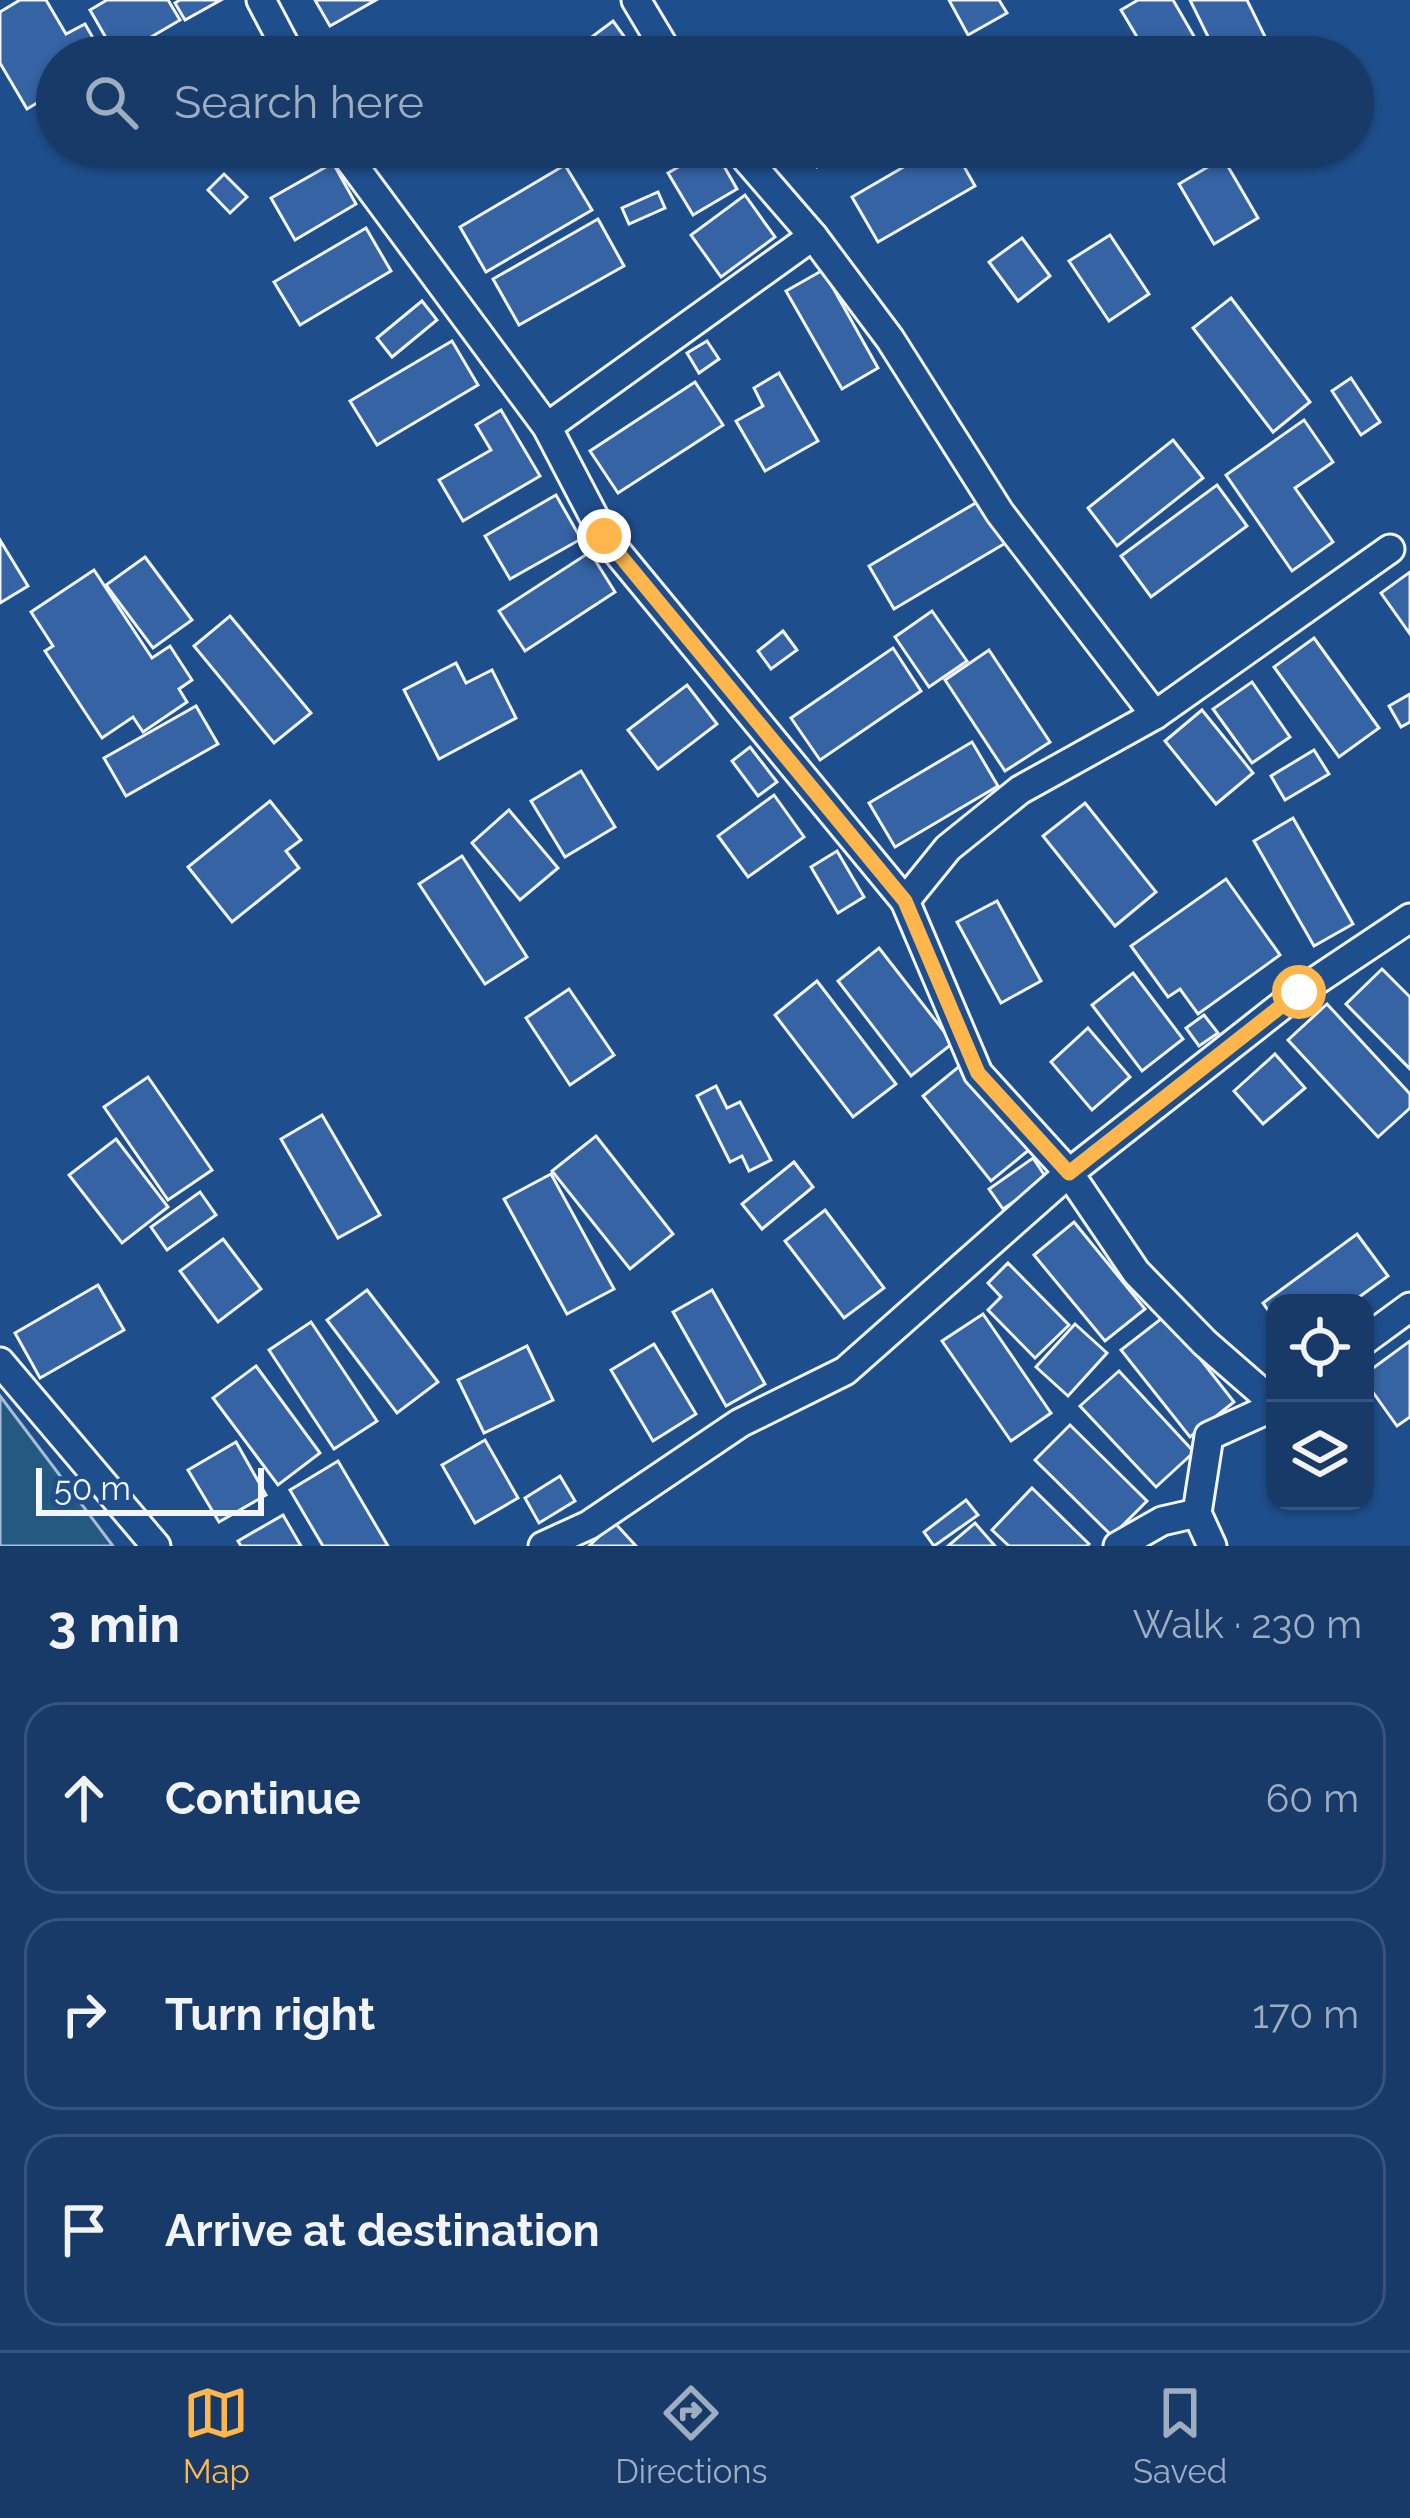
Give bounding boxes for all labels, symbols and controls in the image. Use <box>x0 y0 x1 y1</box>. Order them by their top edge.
search box <box>36 36 1374 168</box>
icon: search <box>78 69 144 135</box>
text: Search here <box>174 76 424 129</box>
route end <box>577 509 631 563</box>
route start <box>1272 965 1326 1019</box>
map controls <box>1266 1294 1374 1510</box>
button: locate <box>1266 1294 1374 1402</box>
button: layers <box>1266 1402 1374 1510</box>
scale bar <box>36 1462 264 1515</box>
text: 50 m <box>54 1469 131 1508</box>
text: 3 min <box>48 1594 180 1654</box>
text: Walk · 230 m <box>1133 1601 1362 1647</box>
icon: ahead <box>51 1765 117 1831</box>
text: Continue <box>165 1772 361 1825</box>
text: 60 m <box>1266 1775 1359 1821</box>
icon: right <box>51 1981 117 2047</box>
text: Turn right <box>165 1988 375 2041</box>
text: 170 m <box>1252 1991 1359 2037</box>
icon: arrive <box>51 2197 117 2263</box>
text: Arrive at destination <box>165 2204 600 2257</box>
tab: Map <box>183 2380 250 2491</box>
tab: Directions <box>615 2380 768 2491</box>
tab: Saved <box>1133 2380 1227 2491</box>

